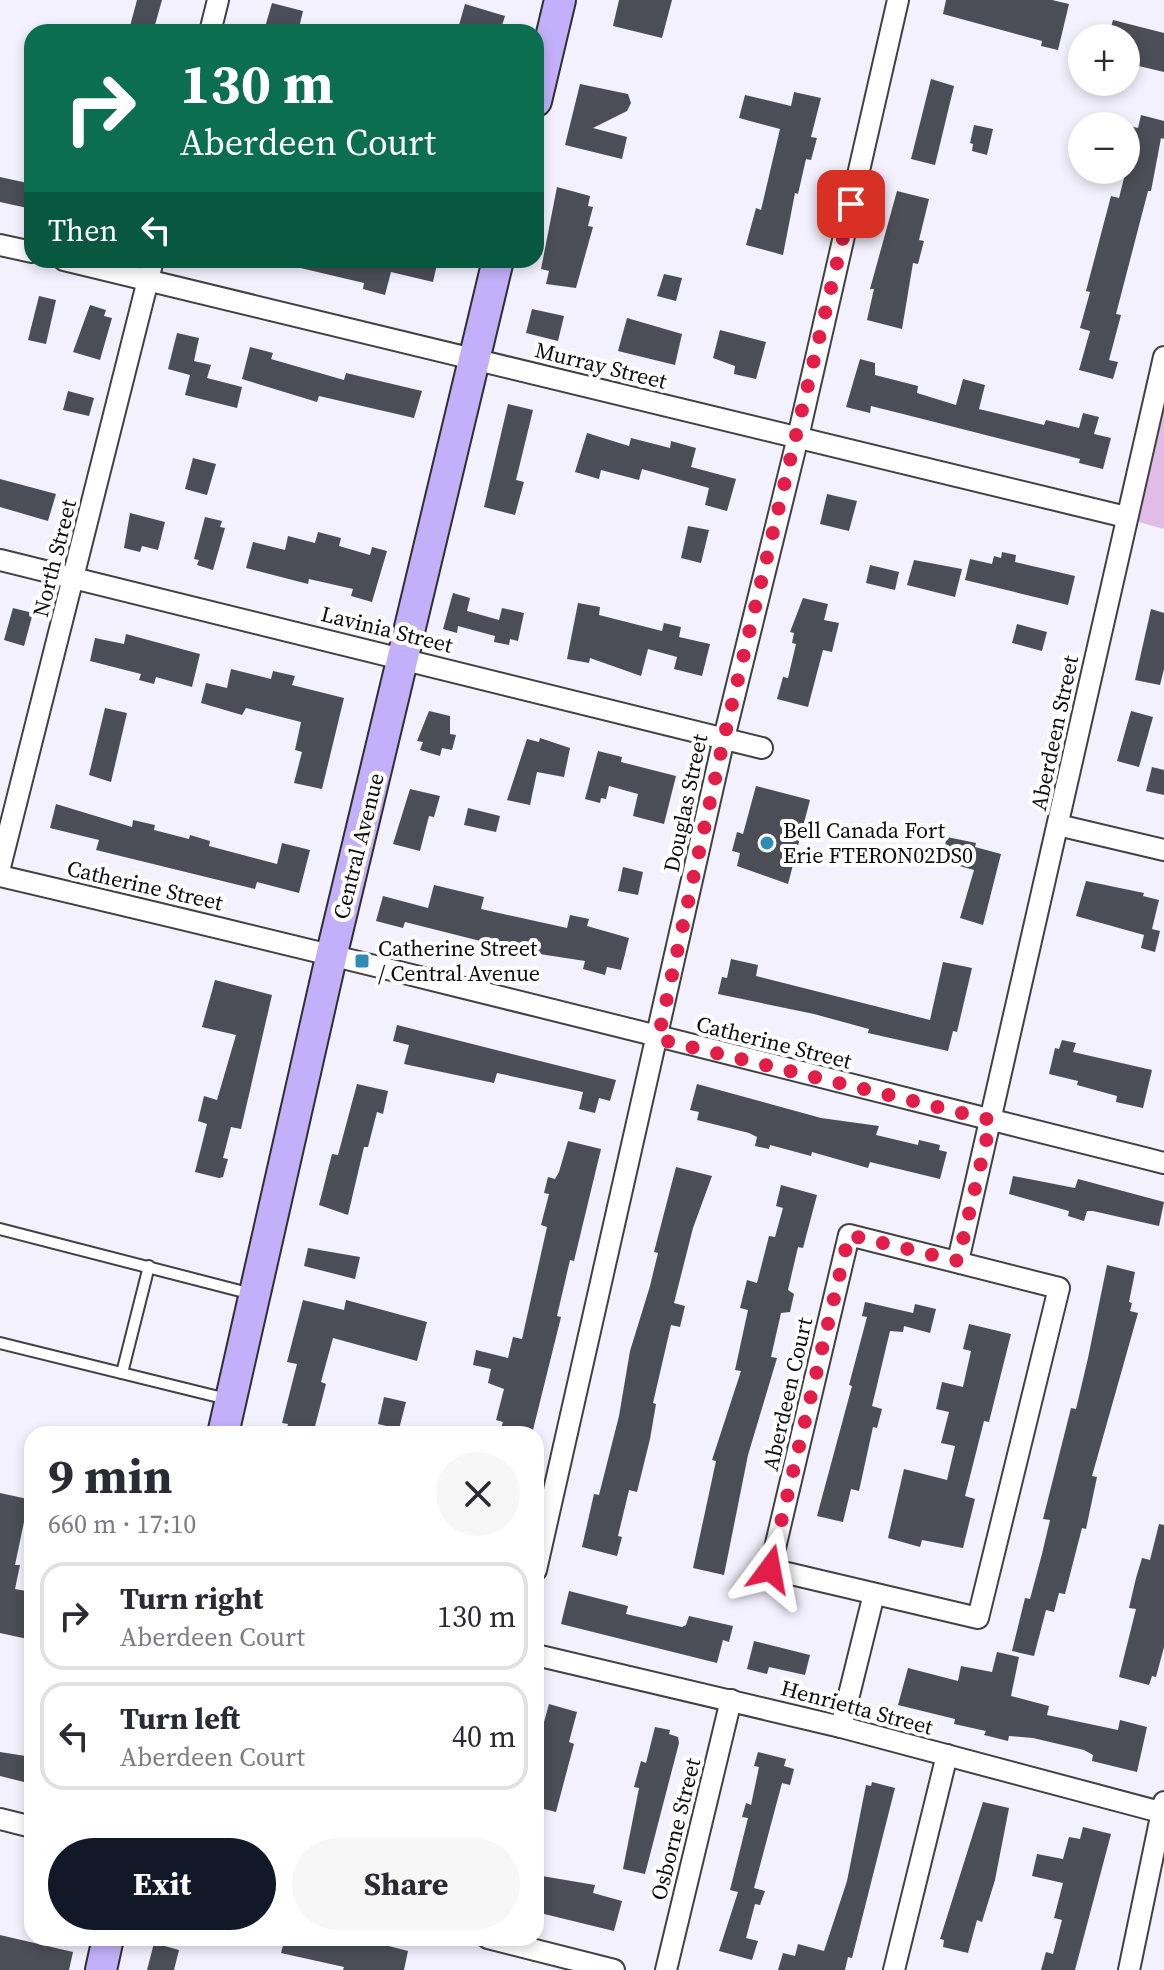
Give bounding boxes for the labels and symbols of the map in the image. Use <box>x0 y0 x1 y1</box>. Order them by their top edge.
pin <box>817 170 885 238</box>
street label: Murray Street <box>532 334 671 396</box>
street label: North Street <box>25 495 83 620</box>
street label: Lavinia Street <box>318 598 457 660</box>
street label: Aberdeen Street <box>1023 652 1085 813</box>
street label: Douglas Street <box>656 730 714 875</box>
street label: Central Avenue <box>325 770 391 922</box>
place label: Bell Canada Fort Erie FTERON02DS0 <box>783 815 973 870</box>
marker: Bell Canada Fort Erie FTERON02DS0 <box>758 834 776 852</box>
street label: Catherine Street <box>64 852 227 918</box>
place label: Catherine Street / Central Avenue <box>378 933 540 988</box>
marker: Catherine Street / Central Avenue <box>353 952 371 970</box>
street label: Catherine Street <box>693 1008 856 1076</box>
street label: Aberdeen Court <box>755 1314 819 1474</box>
position arrow <box>728 1527 812 1611</box>
street label: Henrietta Street <box>778 1672 937 1742</box>
street label: Osborne Street <box>643 1754 707 1903</box>

